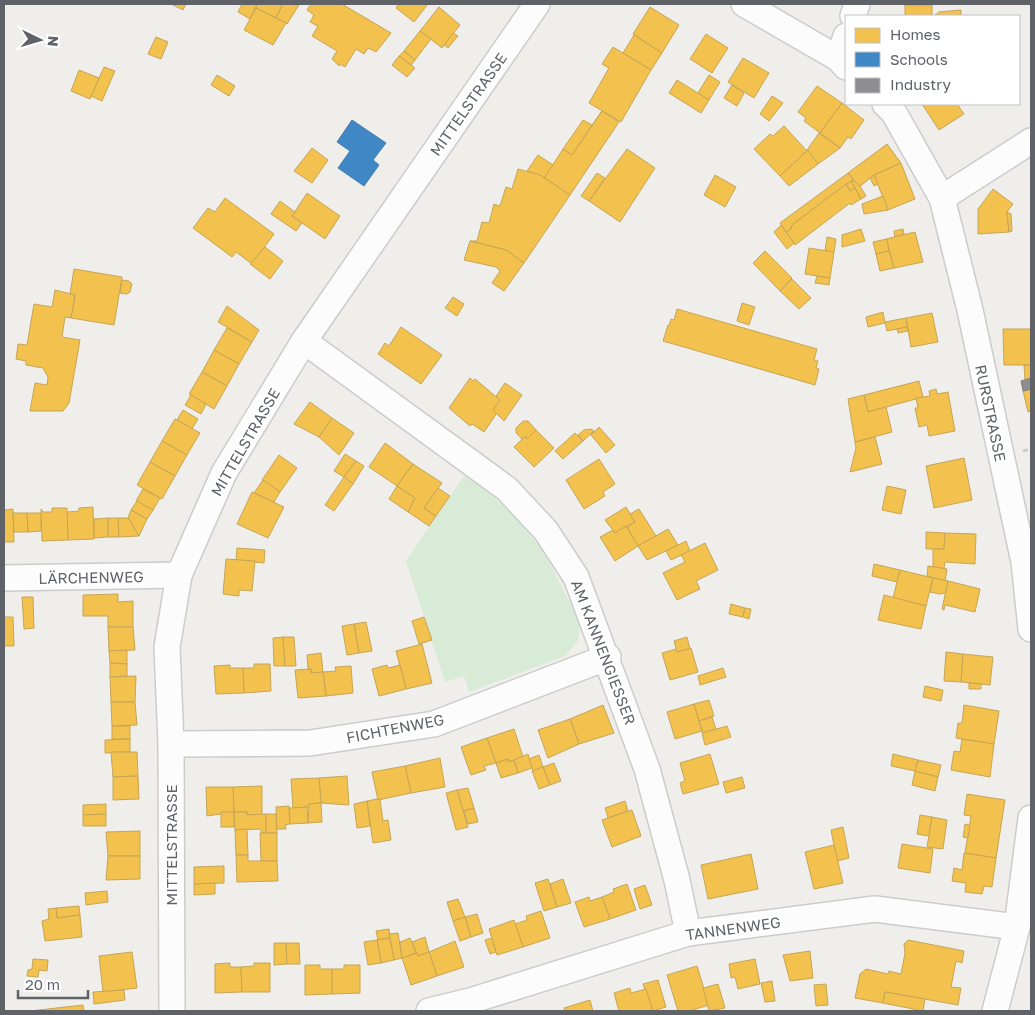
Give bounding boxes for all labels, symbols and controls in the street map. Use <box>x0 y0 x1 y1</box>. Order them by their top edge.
north arrow <box>15 15 65 65</box>
legend <box>845 15 1020 105</box>
text: Homes <box>890 25 940 43</box>
text: N <box>45 35 62 47</box>
street label: MITTELSTRASSE <box>426 49 510 159</box>
text: Schools <box>890 50 948 68</box>
text: Industry <box>890 75 951 93</box>
street label: RURSTRASSE <box>972 363 1010 463</box>
street label: MITTELSTRASSE <box>207 385 283 499</box>
street label: LÄRCHENWEG <box>38 567 144 587</box>
street label: AM KANNENGIESSER <box>568 577 640 727</box>
street label: FICHTENWEG <box>345 710 445 746</box>
street label: MITTELSTRASSE <box>162 784 180 906</box>
street label: TANNENWEG <box>684 912 782 944</box>
scale bar <box>18 968 88 1000</box>
text: 20 m <box>25 975 60 993</box>

